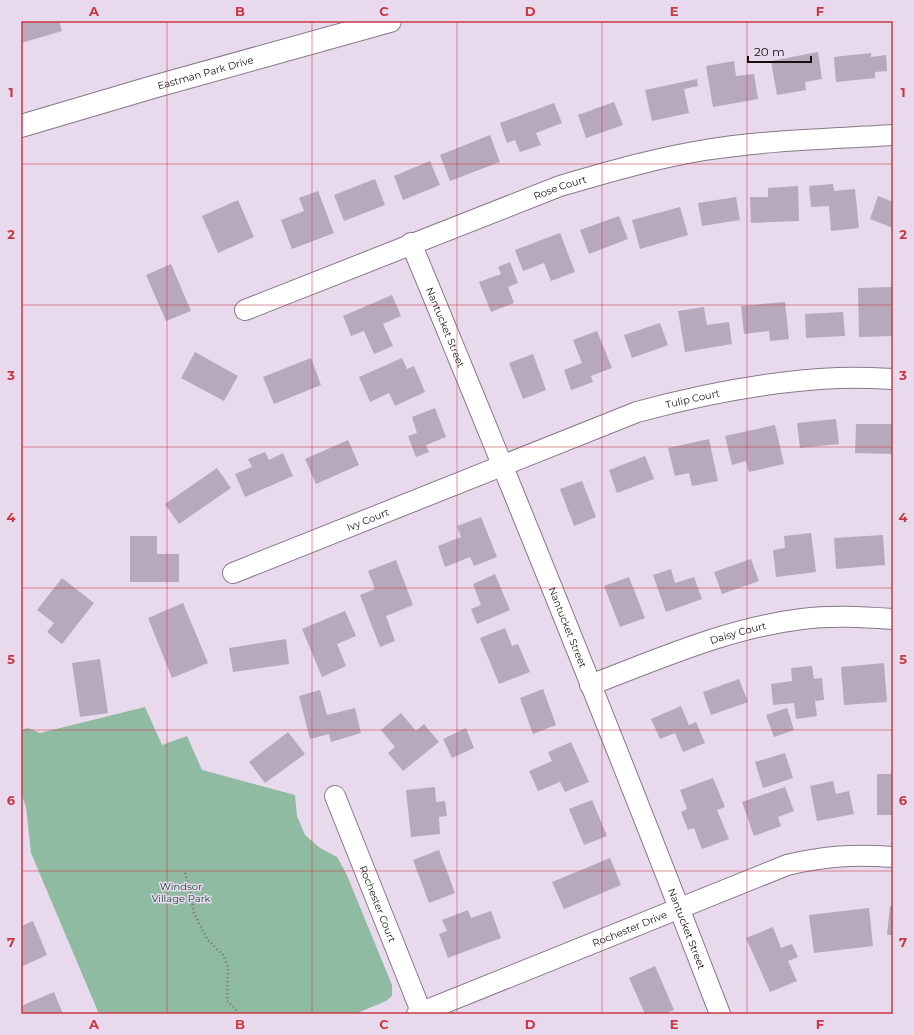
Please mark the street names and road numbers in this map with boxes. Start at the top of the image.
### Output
street label: Eastman Park Drive [156,53,255,92]
street label: Rose Court [531,172,588,202]
street label: Nantucket Street [423,285,468,369]
street label: Tulip Court [664,386,721,411]
street label: Ivy Court [345,505,391,534]
street label: Nantucket Street [546,585,590,670]
street label: Daisy Court [708,619,767,647]
street label: Rochester Court [357,863,399,944]
street label: Nantucket Street [665,886,709,971]
street label: Rochester Drive [590,908,669,949]

